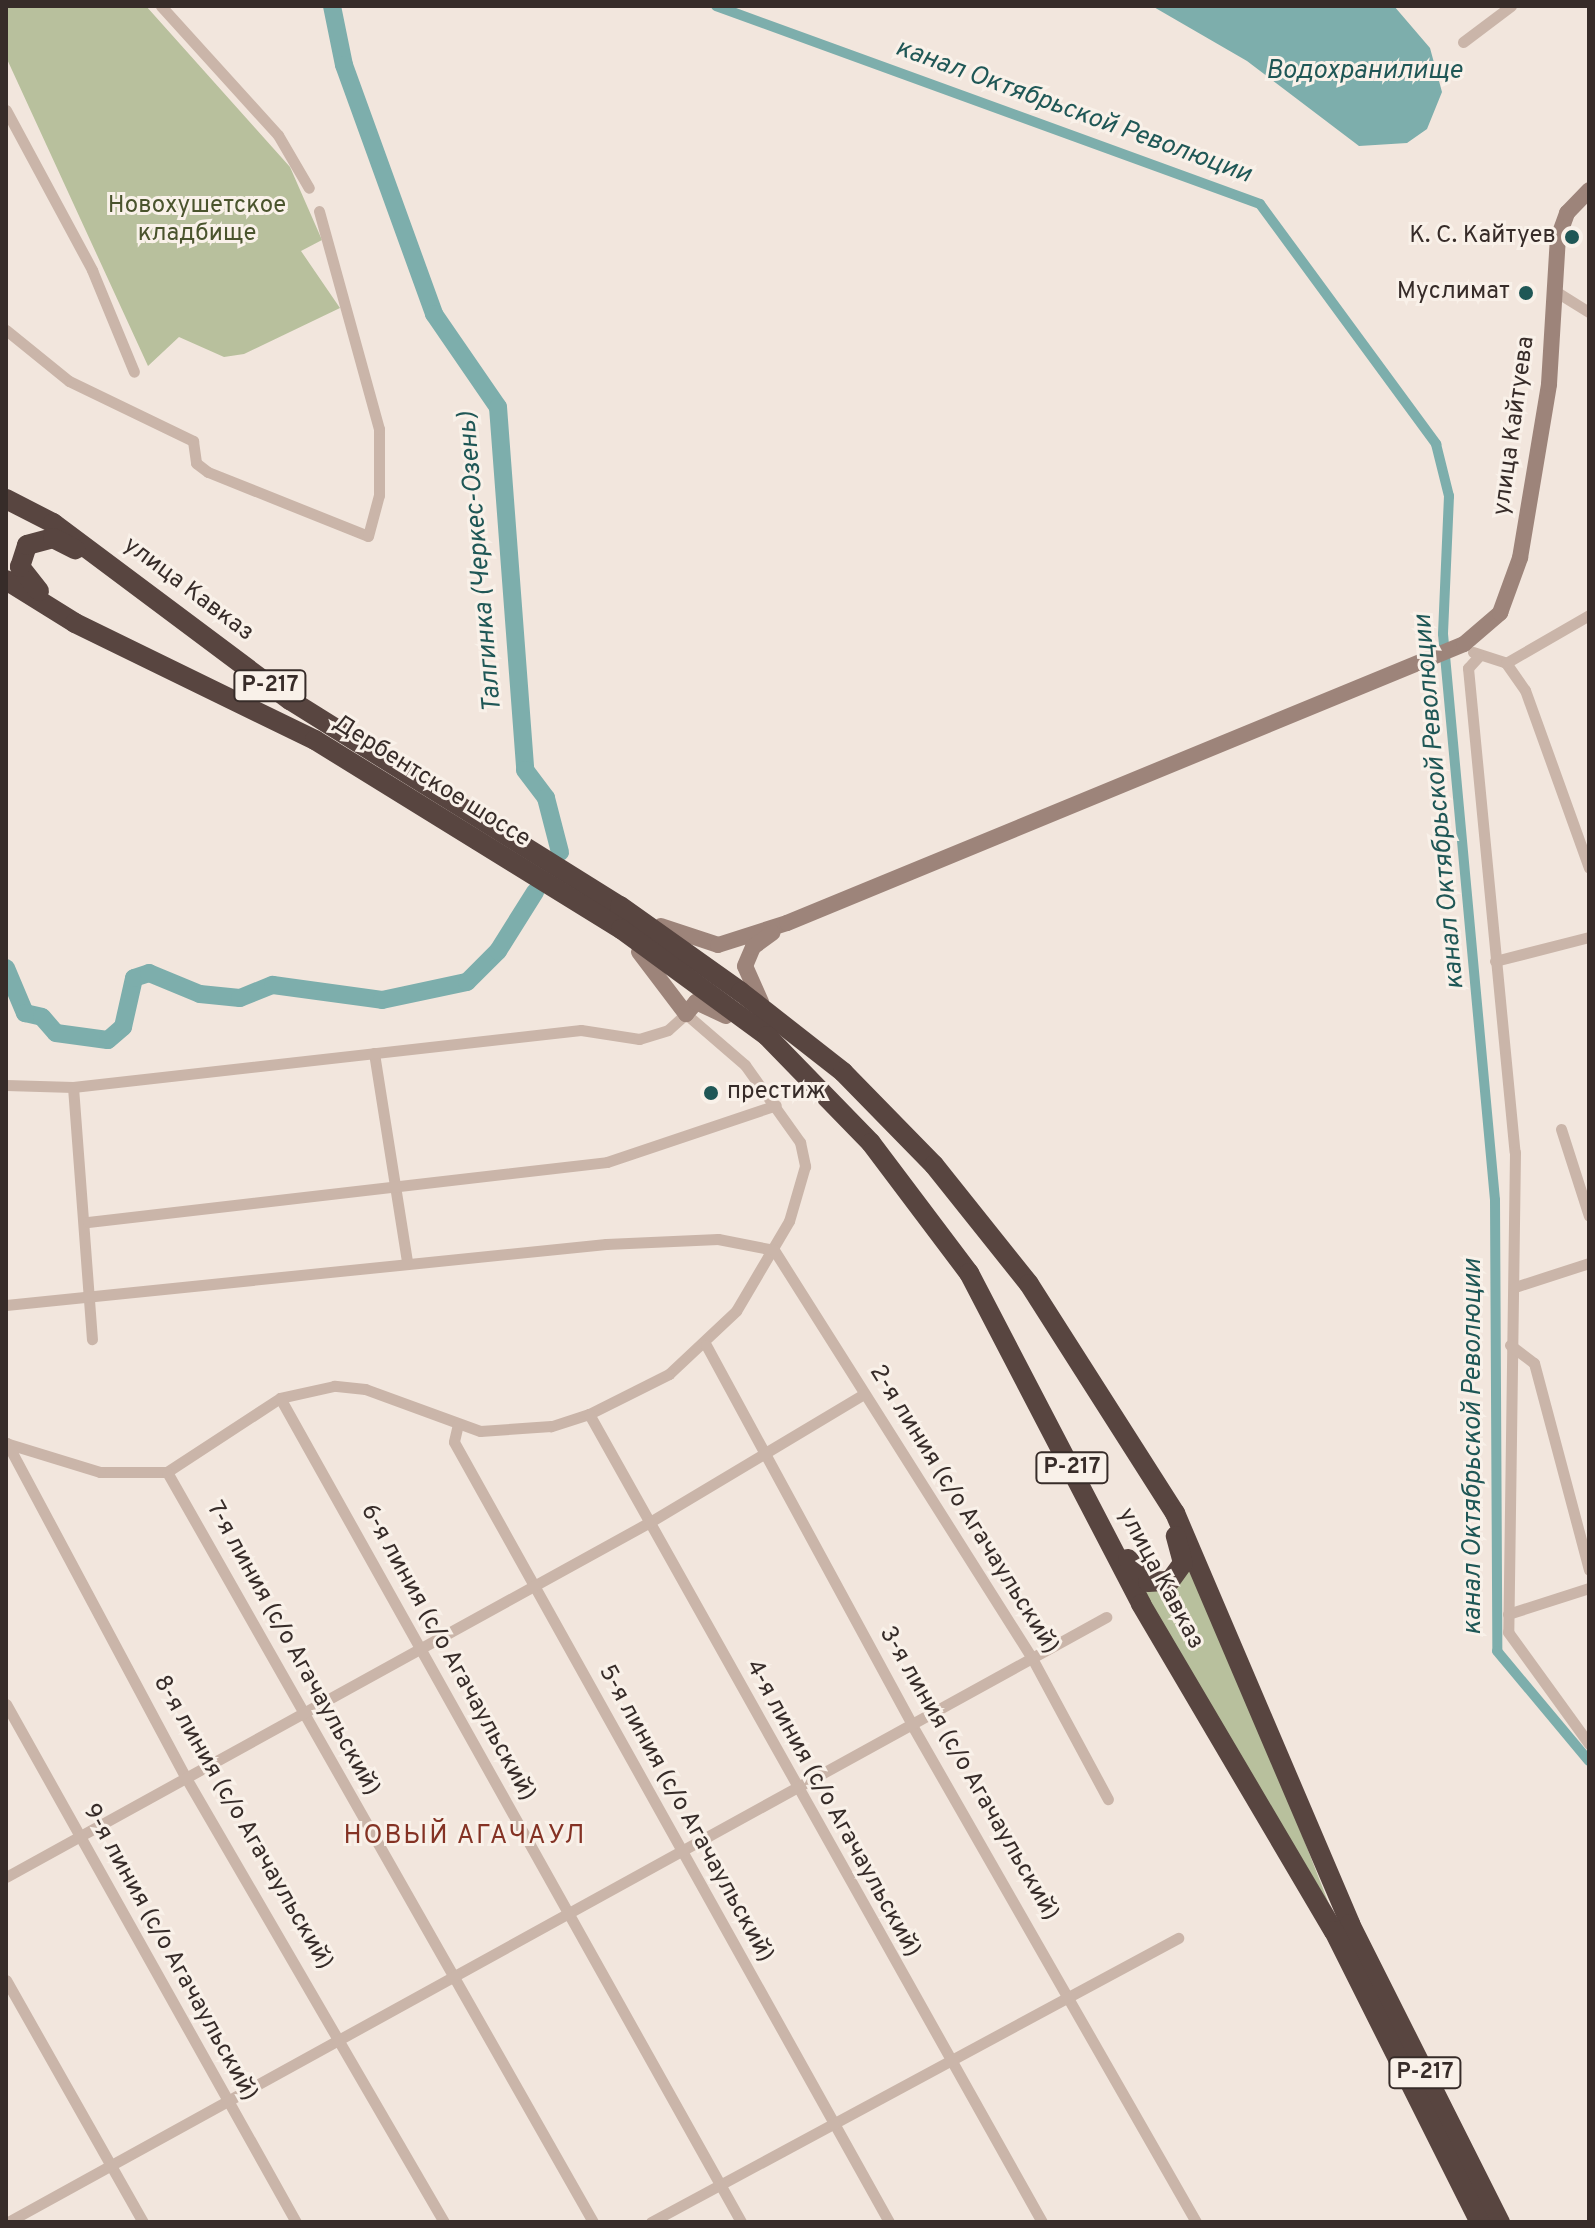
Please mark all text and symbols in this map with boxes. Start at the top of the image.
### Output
water label: канал Октябрьской Революции [891,33,1255,191]
water label: Водохранилище [1266,56,1462,88]
park label: Новохушетское кладбище [108,193,286,249]
place label: К. С. Кайтуев [1409,223,1556,251]
marker: К. С. Кайтуев [1563,228,1581,246]
place label: Муслимат [1397,279,1510,307]
marker: Муслимат [1517,284,1535,302]
street label: улица Кайтуева [1488,335,1542,517]
water label: Талгинка (Черкес-Озень) [452,410,510,714]
street label: улица Кавказ [117,532,259,648]
water label: канал Октябрьской Революции [1408,613,1472,991]
road number: Р-217 [232,668,308,704]
street label: Дербентское шоссе [327,710,535,854]
place label: престиж [727,1079,826,1107]
marker: престиж [702,1084,720,1102]
water label: канал Октябрьской Революции [1458,1259,1490,1635]
street label: 2-я линия (с/о Агачаульский) [862,1360,1064,1660]
road number: Р-217 [1034,1450,1110,1486]
street label: 7-я линия (с/о Агачаульский) [199,1496,385,1802]
street label: 6-я линия (с/о Агачаульский) [353,1499,541,1807]
street label: улица Кавказ [1111,1503,1209,1655]
street label: 3-я линия (с/о Агачаульский) [872,1621,1064,1927]
street label: 4-я линия (с/о Агачаульский) [738,1655,926,1963]
street label: 5-я линия (с/о Агачаульский) [591,1660,779,1968]
street label: 8-я линия (с/о Агачаульский) [146,1670,338,1976]
street label: 9-я линия (с/о Агачаульский) [75,1799,263,2107]
district label: НОВЫЙ АГАЧАУЛ [343,1821,587,1853]
road number: Р-217 [1387,2055,1463,2091]

